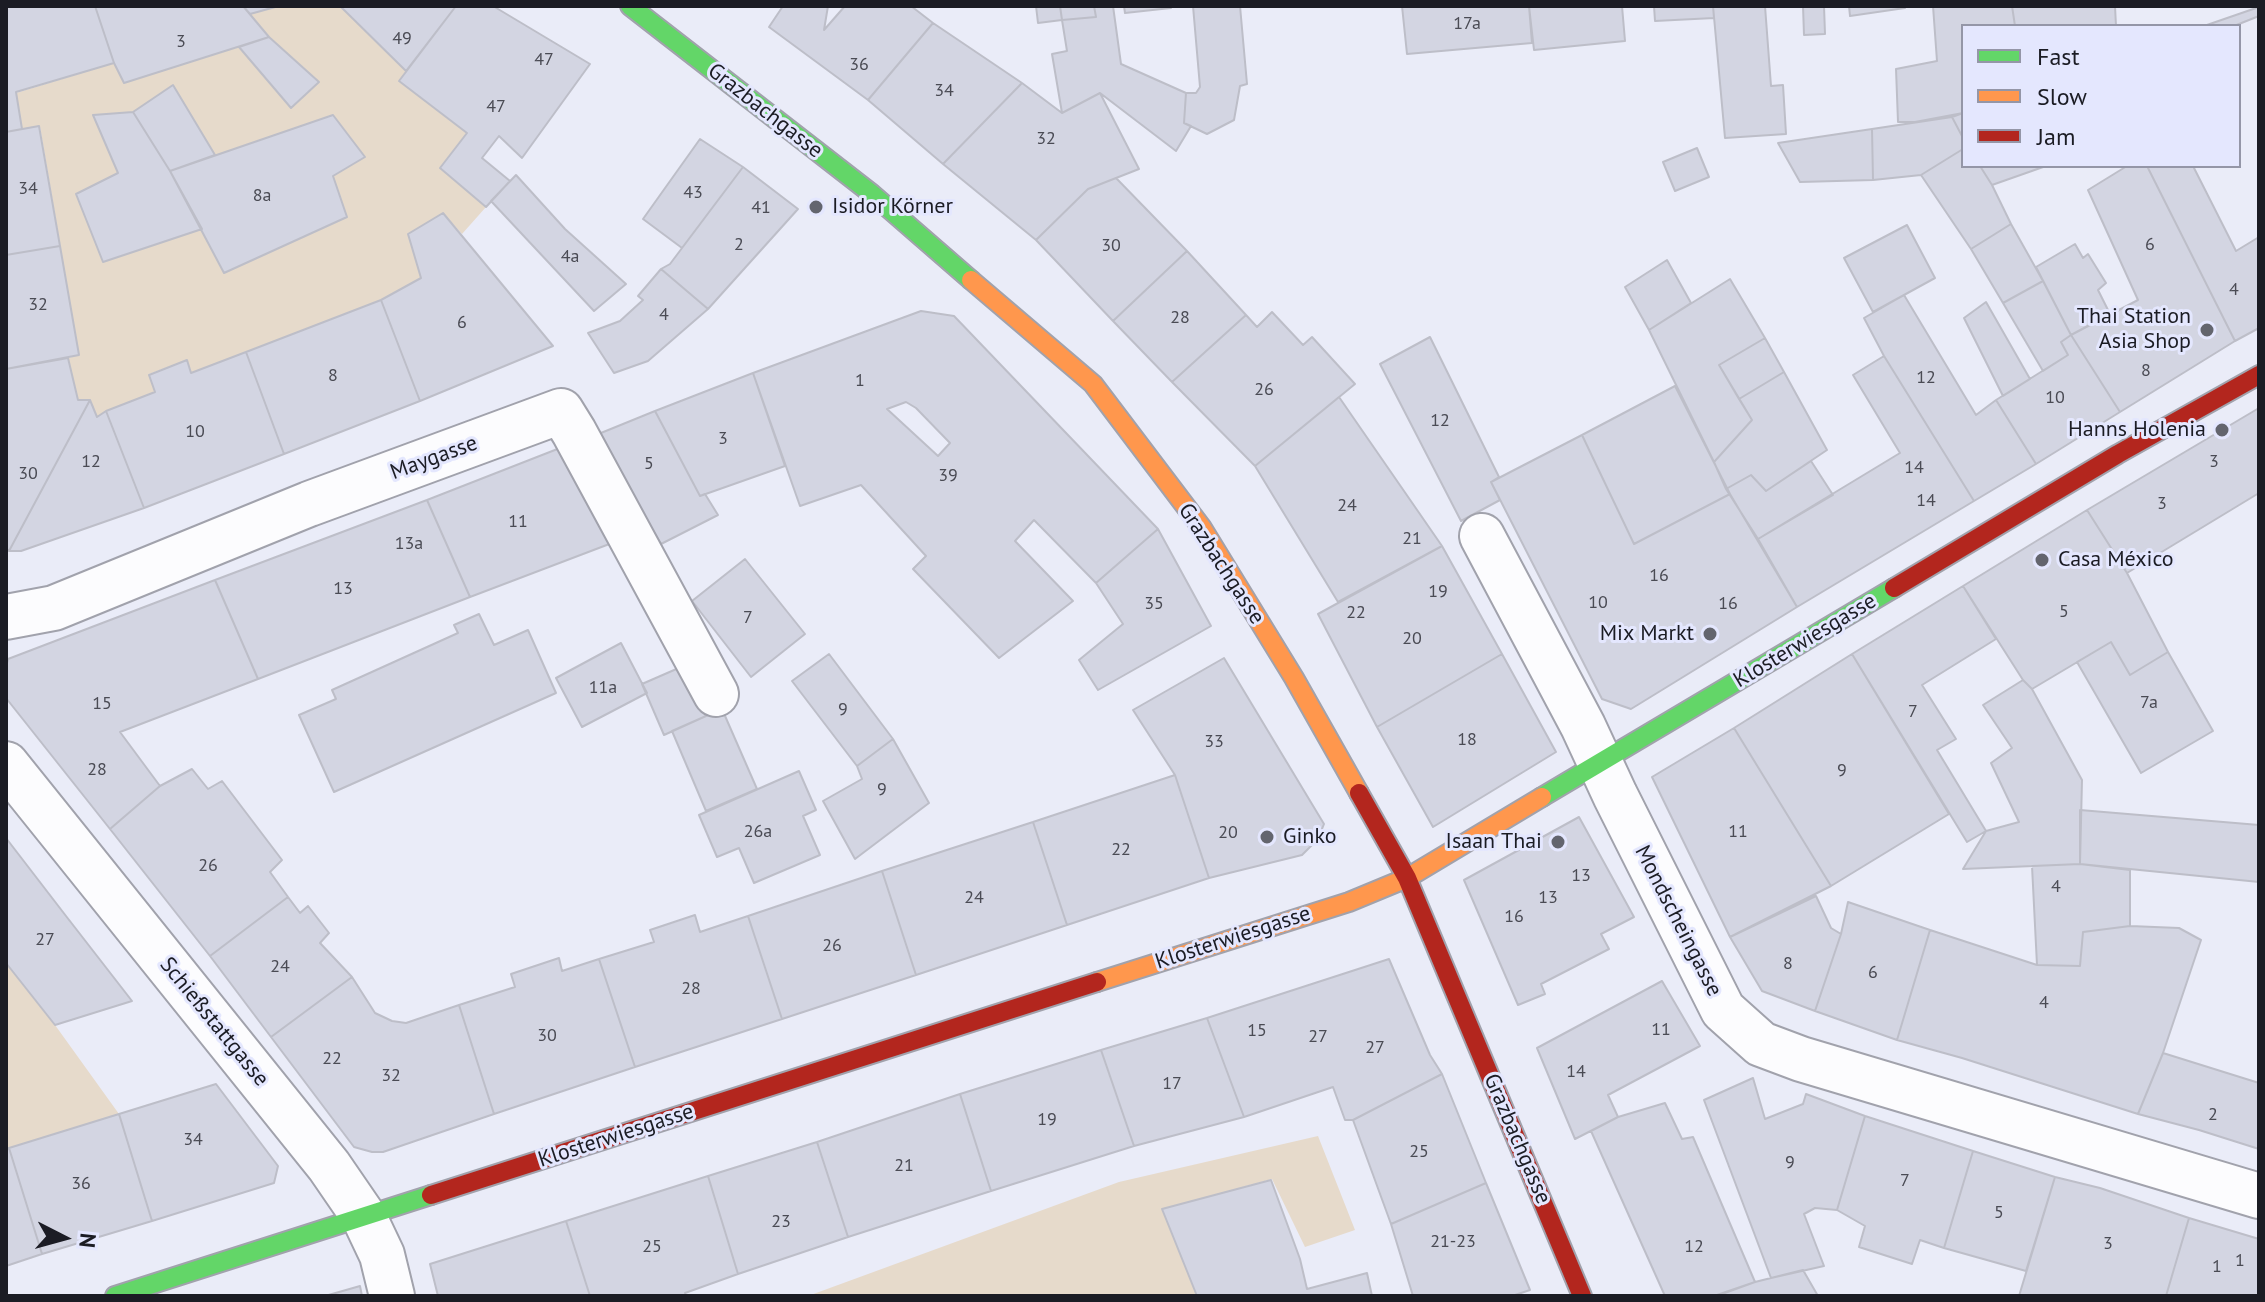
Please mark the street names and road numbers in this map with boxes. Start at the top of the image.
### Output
street label: Grazbachgasse [702,58,828,164]
street label: Maygasse [387,430,481,486]
street label: Grazbachgasse [1172,499,1270,629]
street label: Klosterwiesgasse [1729,588,1881,694]
street label: Mondscheingasse [1629,841,1727,1001]
street label: Klosterwiesgasse [1152,900,1314,976]
street label: Schießstattgasse [154,952,274,1092]
street label: Grazbachgasse [1478,1070,1556,1208]
street label: Klosterwiesgasse [535,1098,697,1174]

